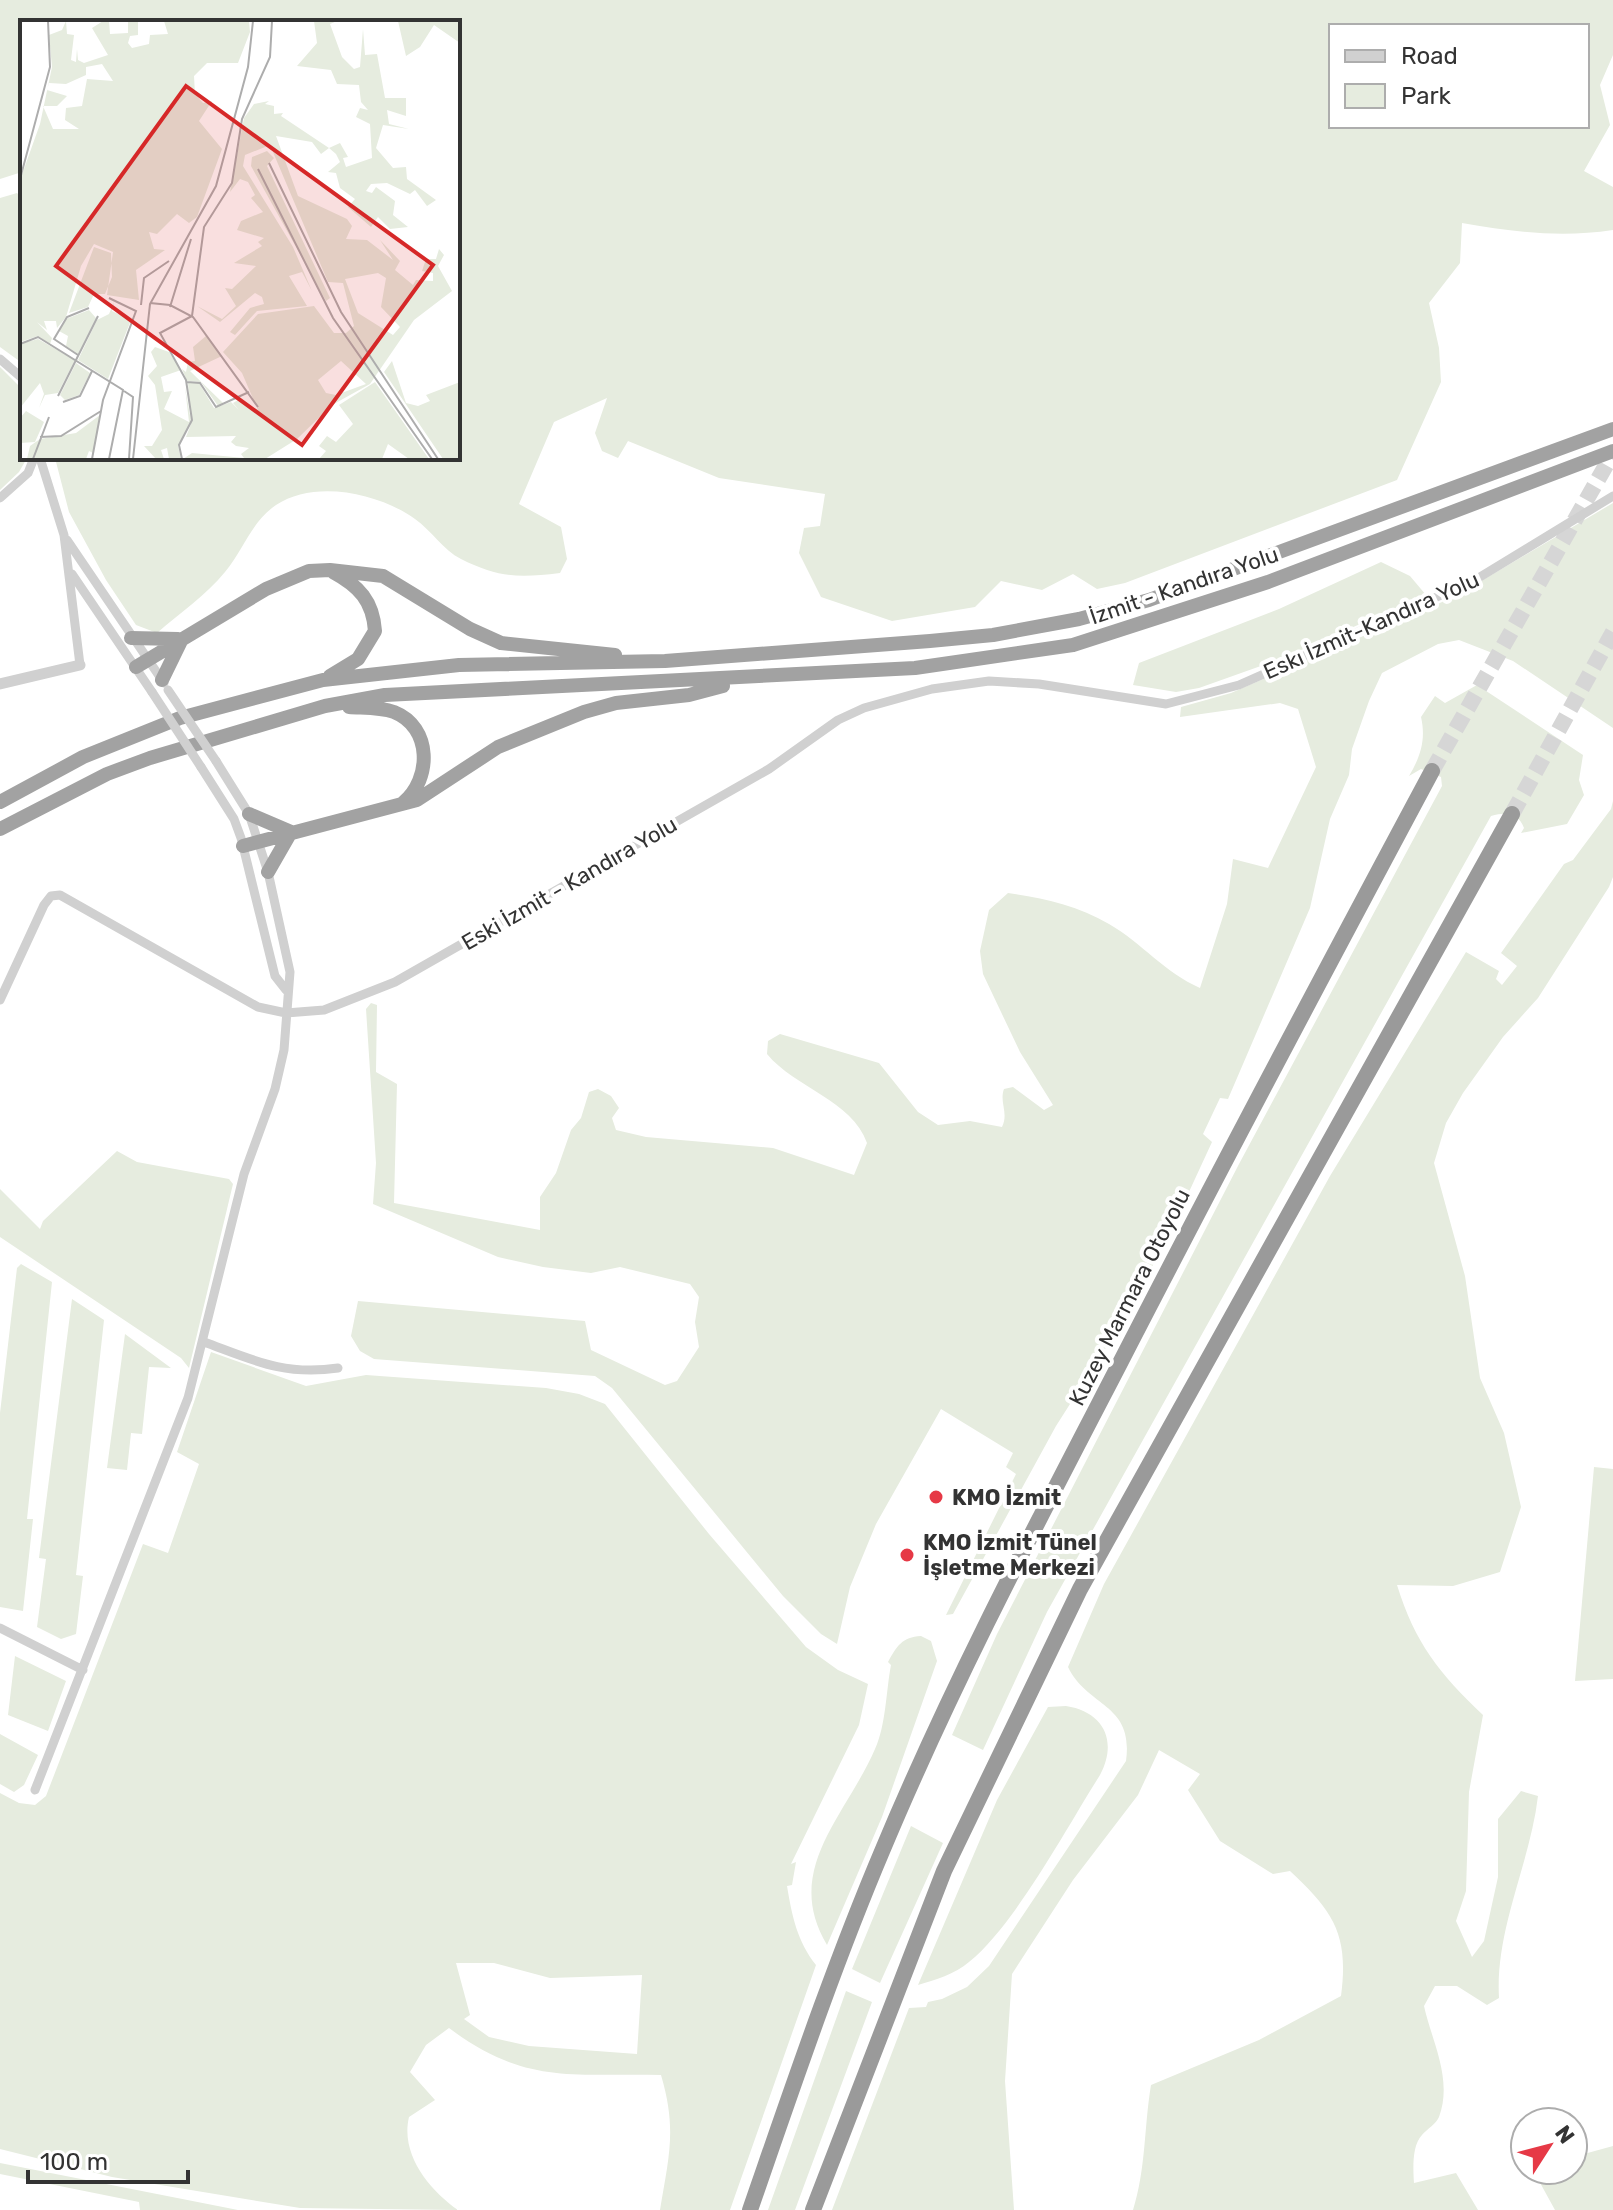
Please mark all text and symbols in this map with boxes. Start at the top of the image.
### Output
inset map [20,20,460,460]
legend [1329,24,1589,128]
text: Road [1401,42,1458,70]
text: Park [1401,82,1452,110]
street label: İzmit - Kandıra Yolu [1086,541,1282,630]
street label: Eskı İzmit-Kandıra Yolu [1259,566,1483,685]
street label: Eski İzmit - Kandıra Yolu [457,811,682,956]
street label: Kuzey Marmara Otoyolu [1063,1184,1196,1410]
place label: KMO İzmit [952,1484,1061,1511]
marker: KMO İzmit [927,1488,945,1506]
place label: KMO İzmit Tünel İşletme Merkezi [923,1529,1097,1581]
marker: KMO İzmit Tünel İşletme Merkezi [898,1546,916,1564]
north arrow [1509,2106,1589,2186]
text: N [1549,2120,1580,2149]
scale bar [28,2134,188,2184]
text: 100 m [40,2148,108,2176]

